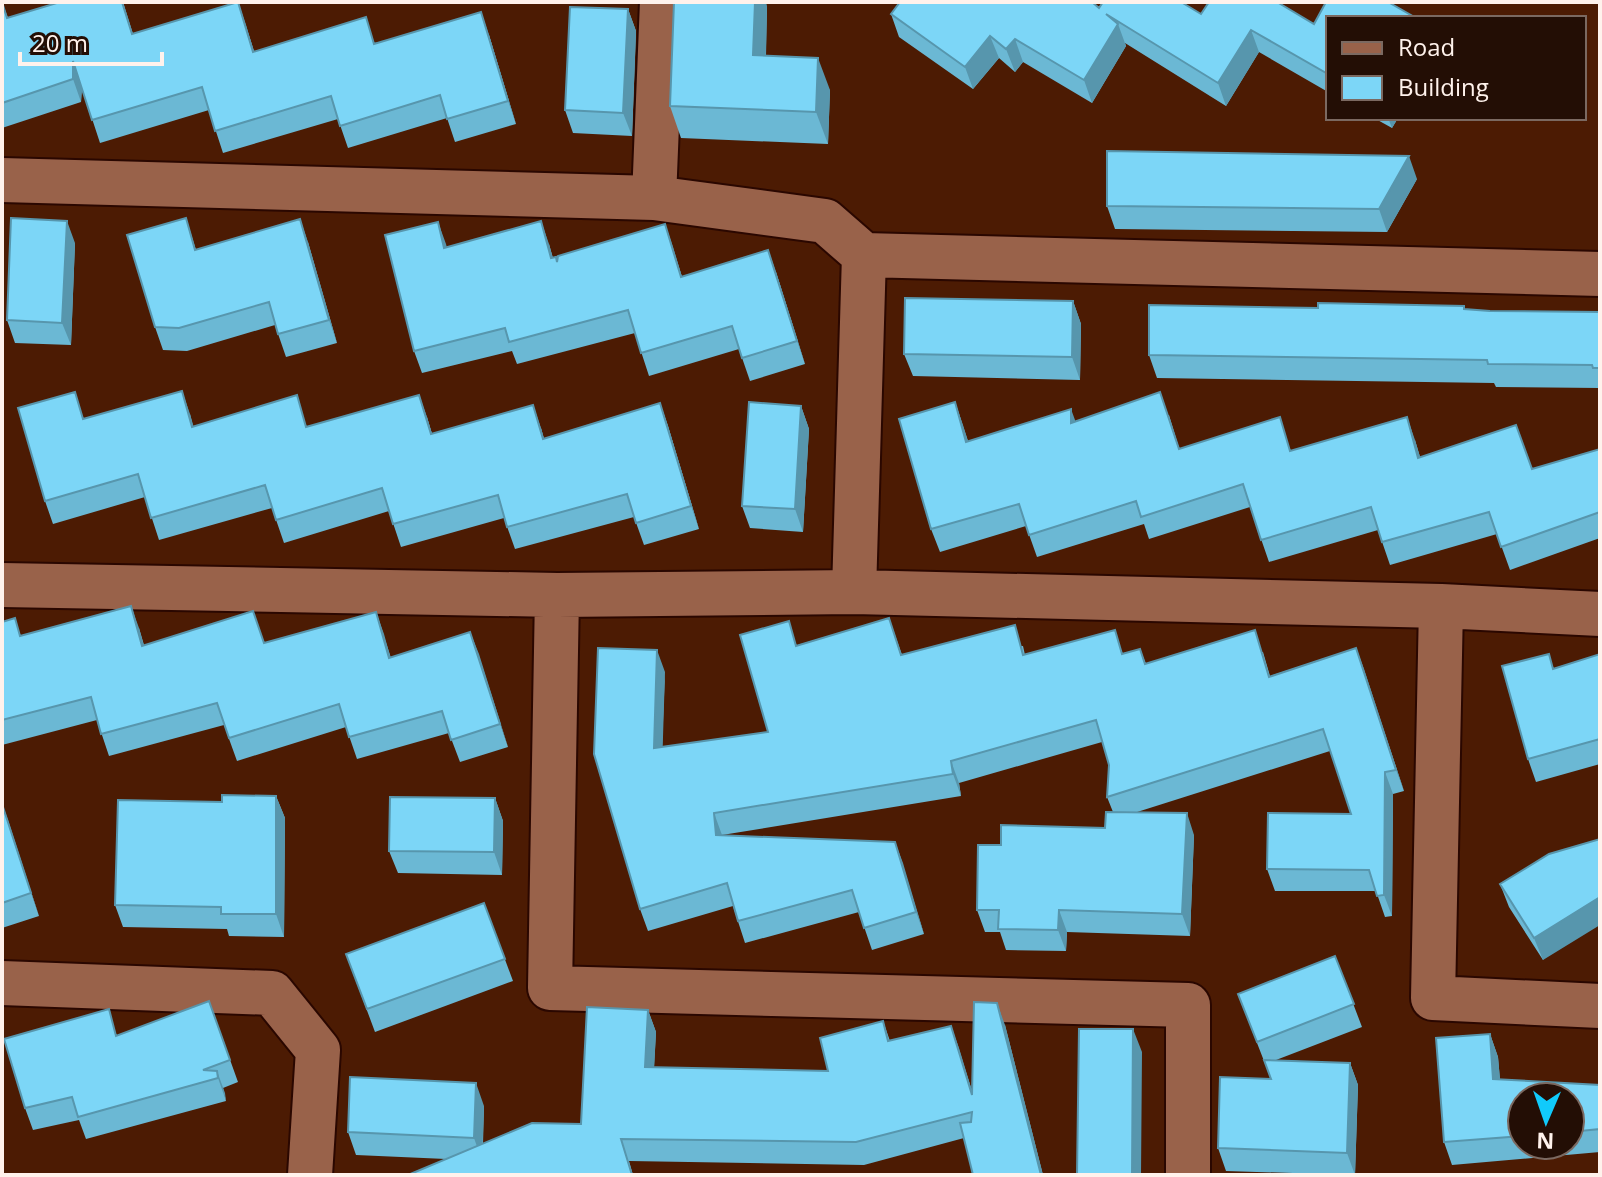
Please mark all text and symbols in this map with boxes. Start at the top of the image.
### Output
scale bar [20,16,162,66]
legend [1326,16,1586,120]
text: 20 m [32,26,88,59]
text: Road [1398,30,1455,63]
text: Building [1398,70,1489,103]
north arrow [1506,1081,1586,1161]
text: N [1536,1127,1555,1157]

